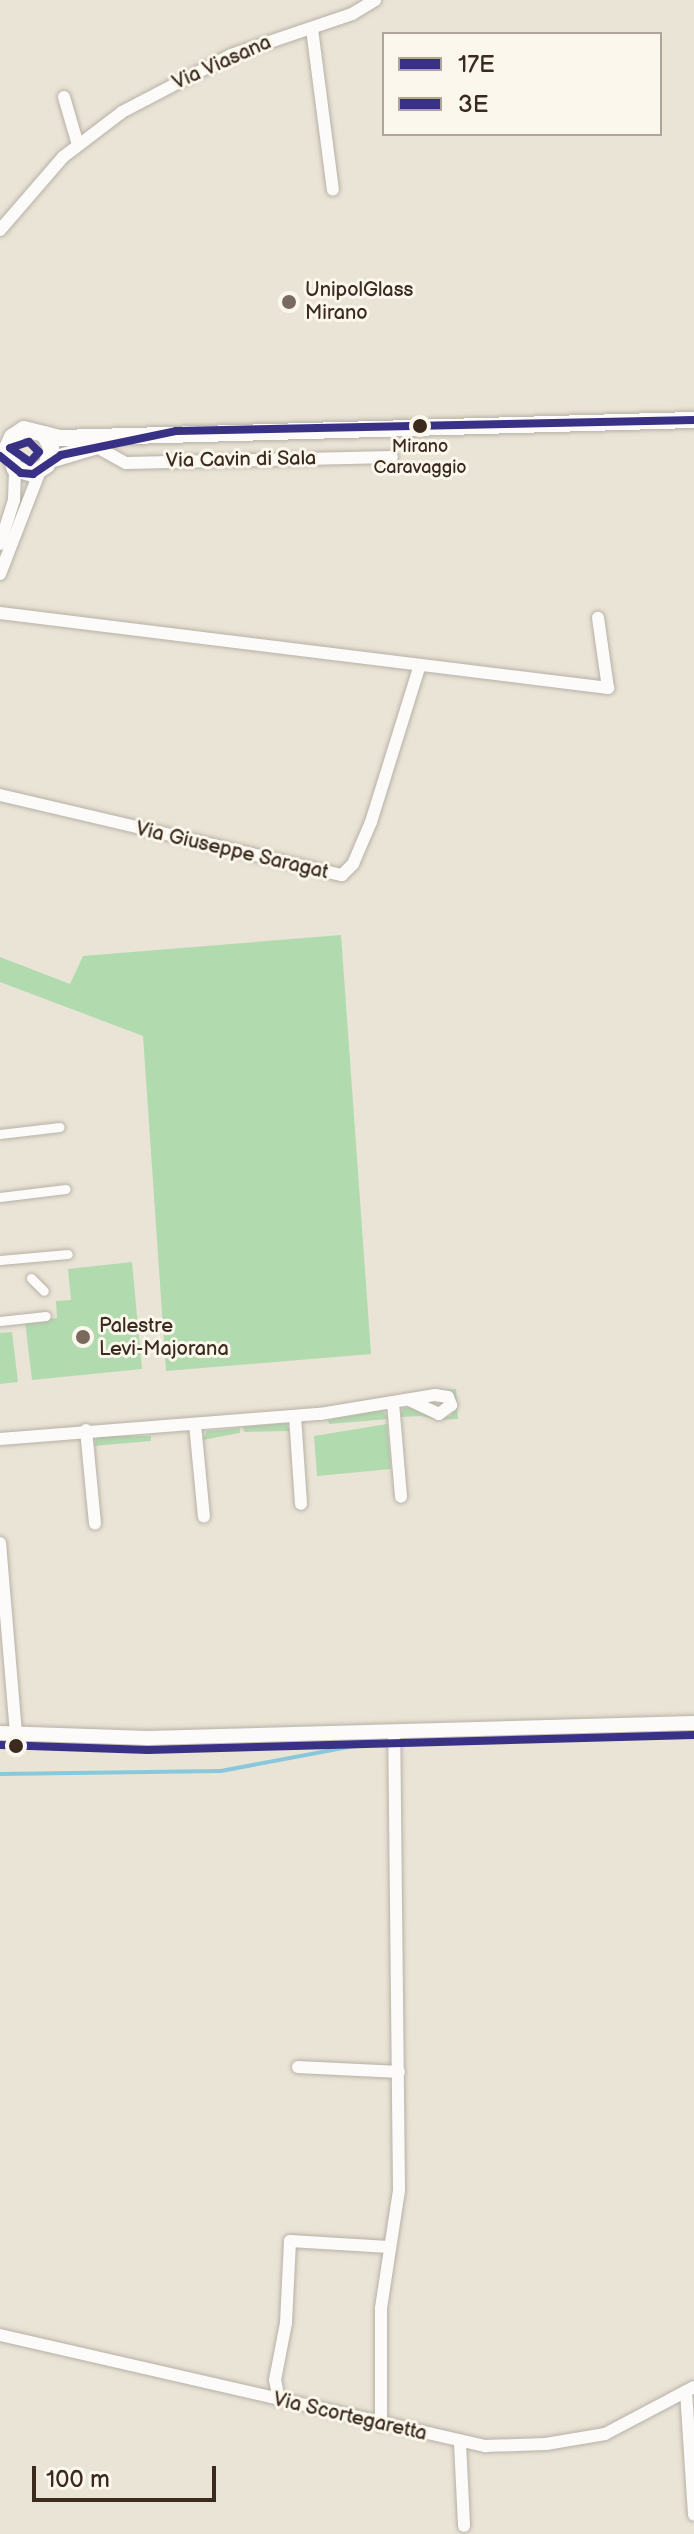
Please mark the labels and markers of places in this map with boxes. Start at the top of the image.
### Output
place label: UnipolGlass Mirano [305,278,413,325]
marker: UnipolGlass Mirano [280,293,298,311]
marker: Mirano Caravaggio [412,418,428,434]
place label: Mirano Caravaggio [373,437,467,480]
place label: Palestre Levi-Majorana [99,1314,229,1361]
marker: Palestre Levi-Majorana [74,1328,92,1346]
unlabelled marker [8,1738,24,1754]

